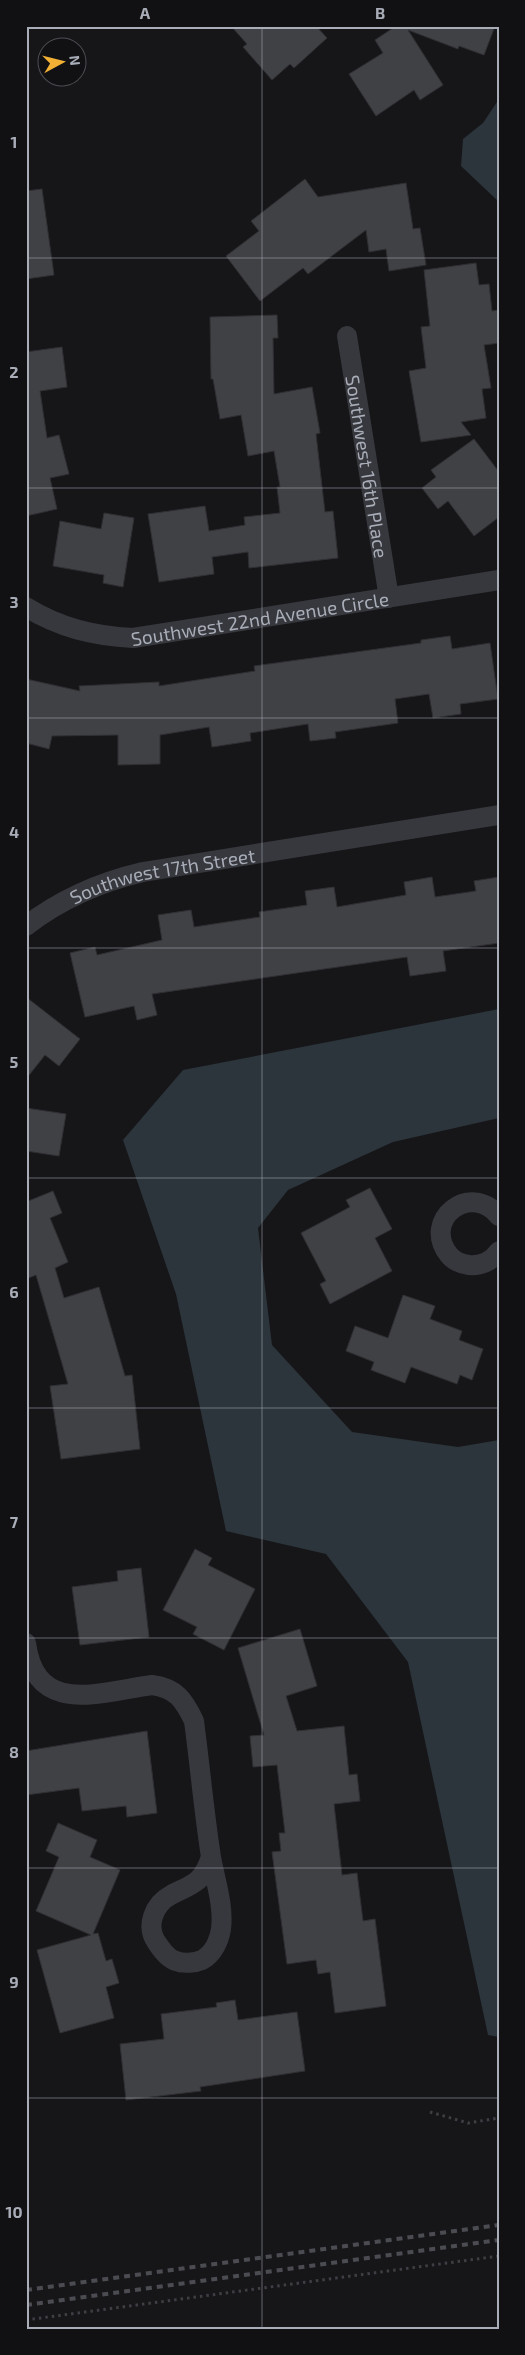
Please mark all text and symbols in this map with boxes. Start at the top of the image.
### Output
text: A [140,3,151,22]
text: B [375,3,385,22]
north arrow [38,38,88,88]
text: N [66,54,84,66]
text: 1 [11,132,17,151]
text: 2 [9,362,19,381]
street label: Southwest 16th Place [342,373,394,560]
street label: Southwest 22nd Avenue Circle [129,586,390,650]
text: 3 [9,592,19,611]
text: 4 [9,822,19,841]
street label: Southwest 17th Street [66,843,257,908]
text: 5 [10,1052,19,1071]
text: 6 [9,1282,19,1301]
text: 7 [10,1512,19,1531]
text: 8 [9,1742,19,1761]
text: 9 [9,1972,19,1991]
text: 10 [5,2202,23,2221]

